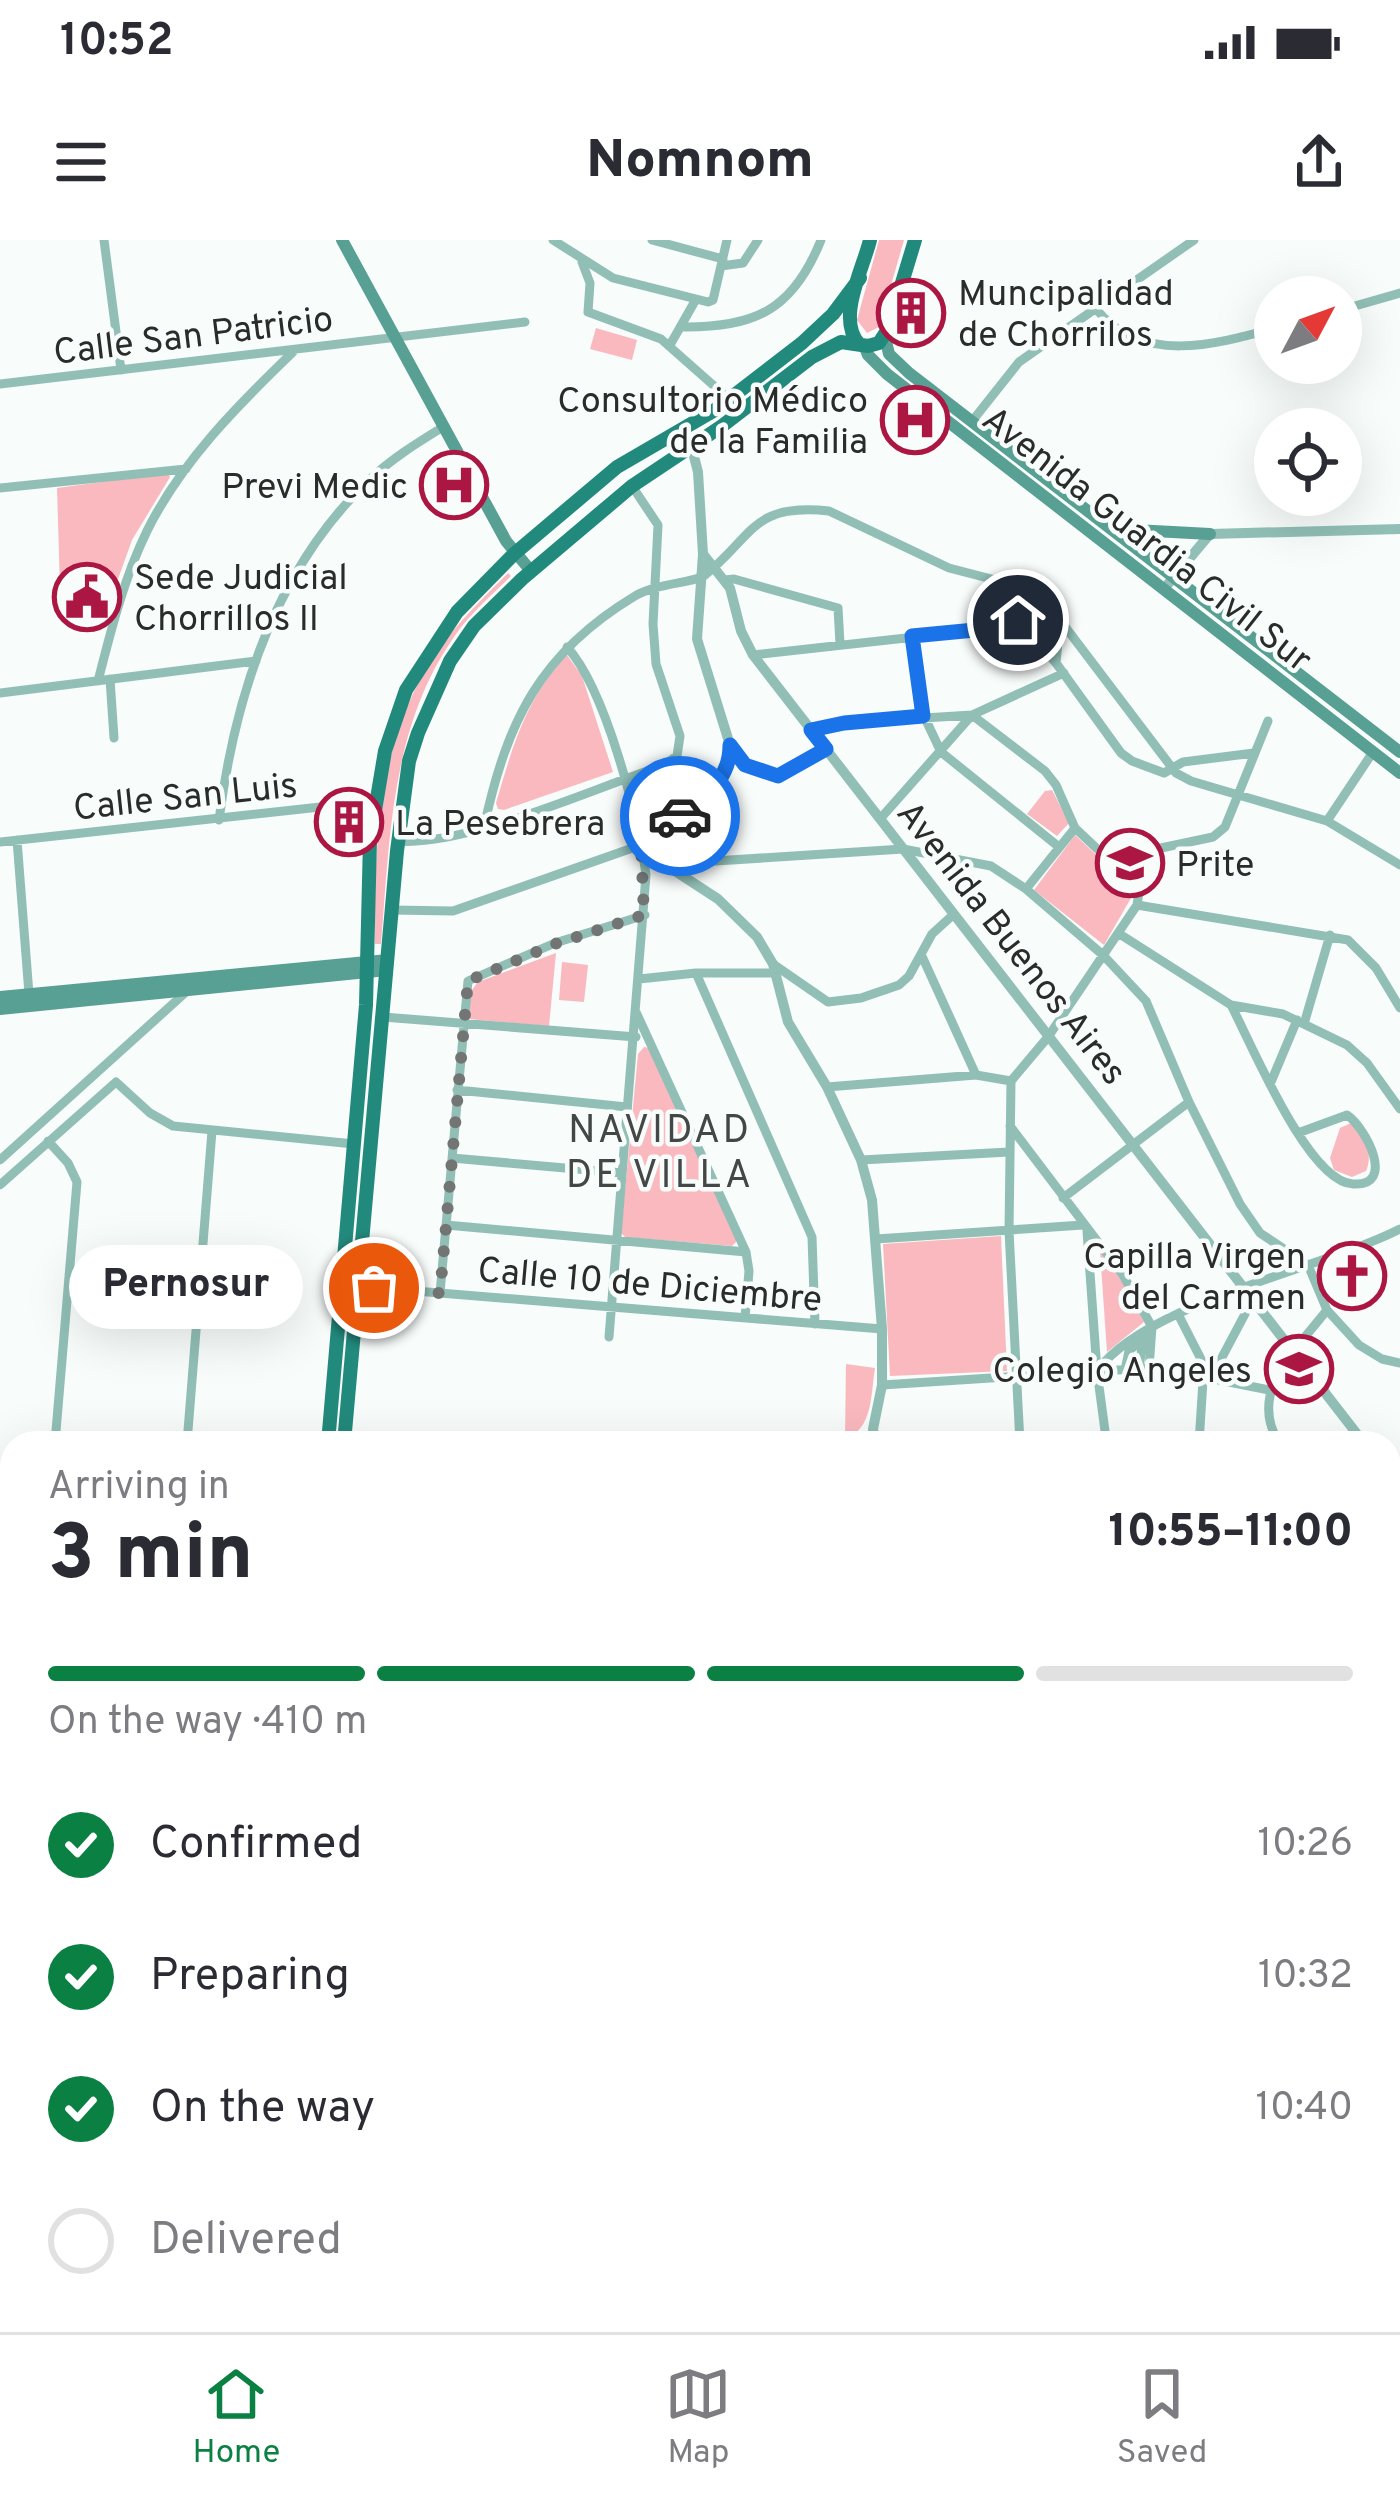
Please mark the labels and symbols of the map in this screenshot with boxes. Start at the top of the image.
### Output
place label: Muncipalidad de Chorrilos [958,273,1174,360]
north arrow [1254,276,1362,384]
building icon: Muncipalidad de Chorrilos [876,278,946,348]
street label: Calle San Patricio [51,298,336,378]
place label: Consultorio Médico de la Familia [557,380,868,467]
hospital icon: Consultorio Médico de la Familia [880,385,950,455]
street label: Avenida Guardia Civil Sur [971,398,1320,684]
hospital icon: Previ Medic [419,450,489,520]
place label: Previ Medic [221,466,408,512]
place label: Sede Judicial Chorrillos II [134,557,348,644]
public building icon: Sede Judicial Chorrillos II [52,562,122,632]
pin [967,569,1069,671]
courier [620,756,740,876]
street label: Calle San Luis [71,764,300,834]
building icon: La Pesebrera [314,787,384,857]
street label: Avenida Buenos Aires [885,793,1135,1096]
place label: La Pesebrera [395,803,605,849]
school or university icon: Prite [1095,828,1165,898]
place label: Prite [1176,844,1254,890]
district label: NAVIDAD DE VILLA [566,1108,754,1202]
place label: Capilla Virgen del Carmen [1083,1236,1306,1323]
pin [323,1237,425,1339]
church icon: Capilla Virgen del Carmen [1317,1241,1387,1311]
callout: Pernosur [68,1246,302,1330]
street label: Calle 10 de Diciembre [476,1249,824,1325]
school or university icon: Colegio Angeles [1264,1334,1334,1404]
place label: Colegio Angeles [992,1350,1252,1396]

